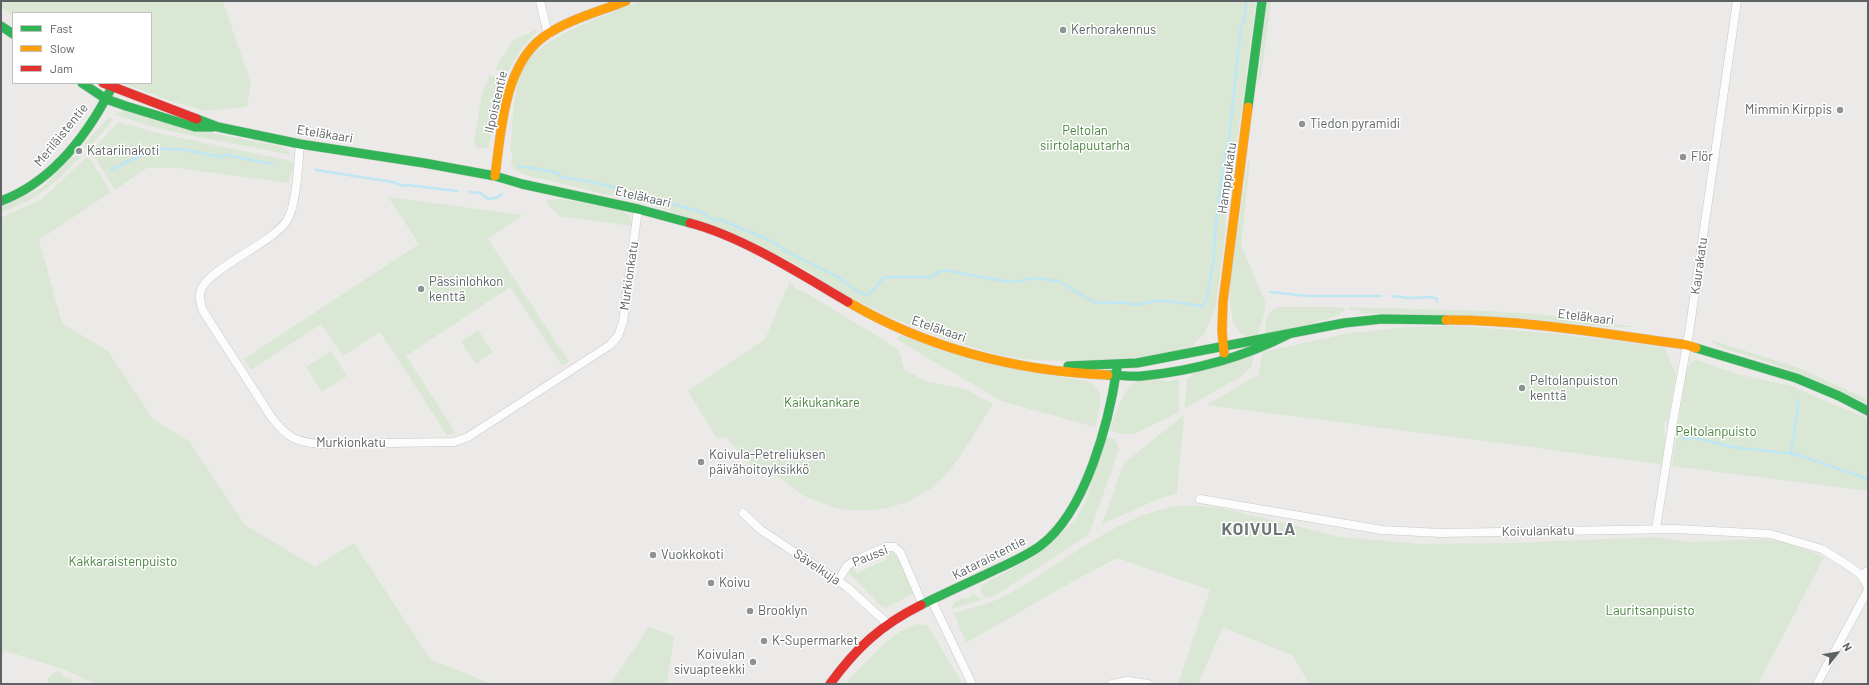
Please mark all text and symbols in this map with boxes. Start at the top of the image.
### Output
legend [12,12,152,84]
text: Fast [50,21,73,35]
place label: Kerhorakennus [1071,22,1156,38]
marker: Kerhorakennus [1058,25,1068,35]
text: Slow [50,41,75,55]
text: Jam [50,61,73,75]
street label: Ilpoistentie [481,69,511,135]
street label: Meriläistentie [31,100,91,170]
place label: Mimmin Kirppis [1745,102,1832,118]
marker: Mimmin Kirppis [1835,105,1845,115]
place label: Tiedon pyramidi [1310,116,1400,132]
marker: Tiedon pyramidi [1297,119,1307,129]
street label: Eteläkaari [296,122,354,146]
park label: Peltolan siirtolapuutarha [1040,123,1130,154]
street label: Hamppukatu [1214,141,1240,215]
place label: Katariinakoti [87,143,159,159]
marker: Katariinakoti [74,146,84,156]
place label: Flör [1691,149,1713,165]
marker: Flör [1678,152,1688,162]
street label: Eteläkaari [614,183,672,211]
street label: Kaurakatu [1687,236,1711,296]
street label: Murkionkatu [616,240,642,312]
place label: Pässinlohkon kenttä [429,274,503,305]
marker: Pässinlohkon kenttä [416,284,426,294]
street label: Eteläkaari [1557,306,1615,328]
street label: Eteläkaari [910,312,968,346]
place label: Peltolanpuiston kenttä [1530,373,1618,404]
marker: Peltolanpuiston kenttä [1517,383,1527,393]
park label: Kaikukankare [784,395,860,411]
park label: Peltolanpuisto [1676,424,1756,440]
street label: Murkionkatu [316,435,386,451]
place label: Koivula-Petreliuksen päivähoitoyksikkö [709,447,826,478]
marker: Koivula-Petreliuksen päivähoitoyksikkö [696,457,706,467]
district label: KOIVULA [1222,519,1296,539]
street label: Koivulankatu [1502,523,1574,539]
street label: Kataraistentie [950,533,1028,583]
street label: Paussi [850,542,890,570]
street label: Sävelkuja [791,546,843,588]
place label: Vuokkokoti [661,547,724,563]
marker: Vuokkokoti [648,550,658,560]
park label: Kakkaraistenpuisto [69,554,177,570]
place label: Koivu [719,575,750,591]
marker: Koivu [706,578,716,588]
place label: Brooklyn [758,603,807,619]
park label: Lauritsanpuisto [1606,603,1694,619]
marker: Brooklyn [745,606,755,616]
place label: K-Supermarket [772,633,858,649]
north arrow [1817,633,1857,673]
marker: K-Supermarket [759,636,769,646]
text: N [1840,640,1855,653]
place label: Koivulan sivuapteekki [674,647,745,678]
marker: Koivulan sivuapteekki [748,657,758,667]

